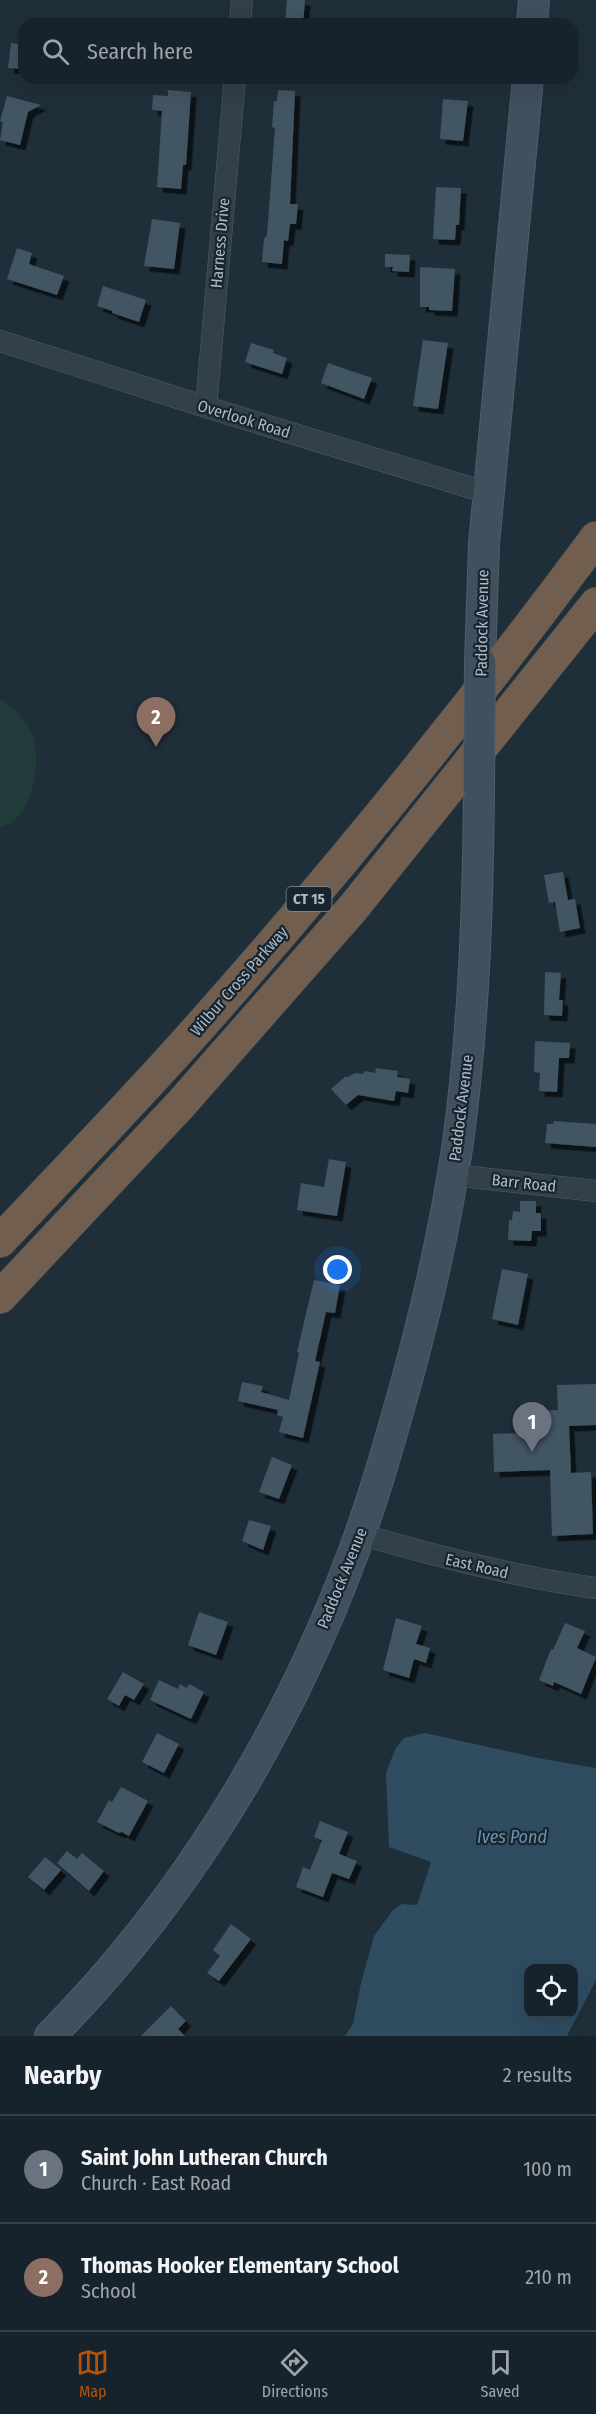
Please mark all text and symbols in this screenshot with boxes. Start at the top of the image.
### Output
search box [18,18,578,84]
icon: search [39,35,72,68]
text: Search here [87,38,193,65]
street label: Harness Drive [207,197,233,289]
street label: Overlook Road [195,396,293,442]
street label: Paddock Avenue [472,569,492,677]
pin: 2 [136,698,176,747]
road number: CT 15 [286,887,332,911]
street label: Wilbur Cross Parkway [186,922,292,1040]
street label: Paddock Avenue [445,1054,477,1162]
street label: Barr Road [491,1170,557,1196]
your location [323,1255,352,1284]
pin: 1 [512,1402,552,1452]
street label: Paddock Avenue [313,1525,371,1631]
street label: East Road [444,1550,510,1582]
water label: Ives Pond [477,1826,547,1848]
map controls [524,1964,578,2018]
button: locate [524,1964,578,2018]
text: Nearby [24,2060,101,2091]
text: 2 results [503,2063,572,2087]
text: Saint John Lutheran Church [81,2144,328,2171]
text: 1 [39,2157,48,2181]
text: 100 m [523,2157,572,2181]
text: Church · East Road [81,2171,231,2195]
text: Thomas Hooker Elementary School [81,2252,399,2279]
text: 2 [39,2265,48,2289]
text: 210 m [525,2265,572,2289]
text: School [81,2279,136,2303]
tab: Map [76,2346,109,2401]
tab: Directions [262,2346,328,2401]
tab: Saved [481,2346,520,2401]

